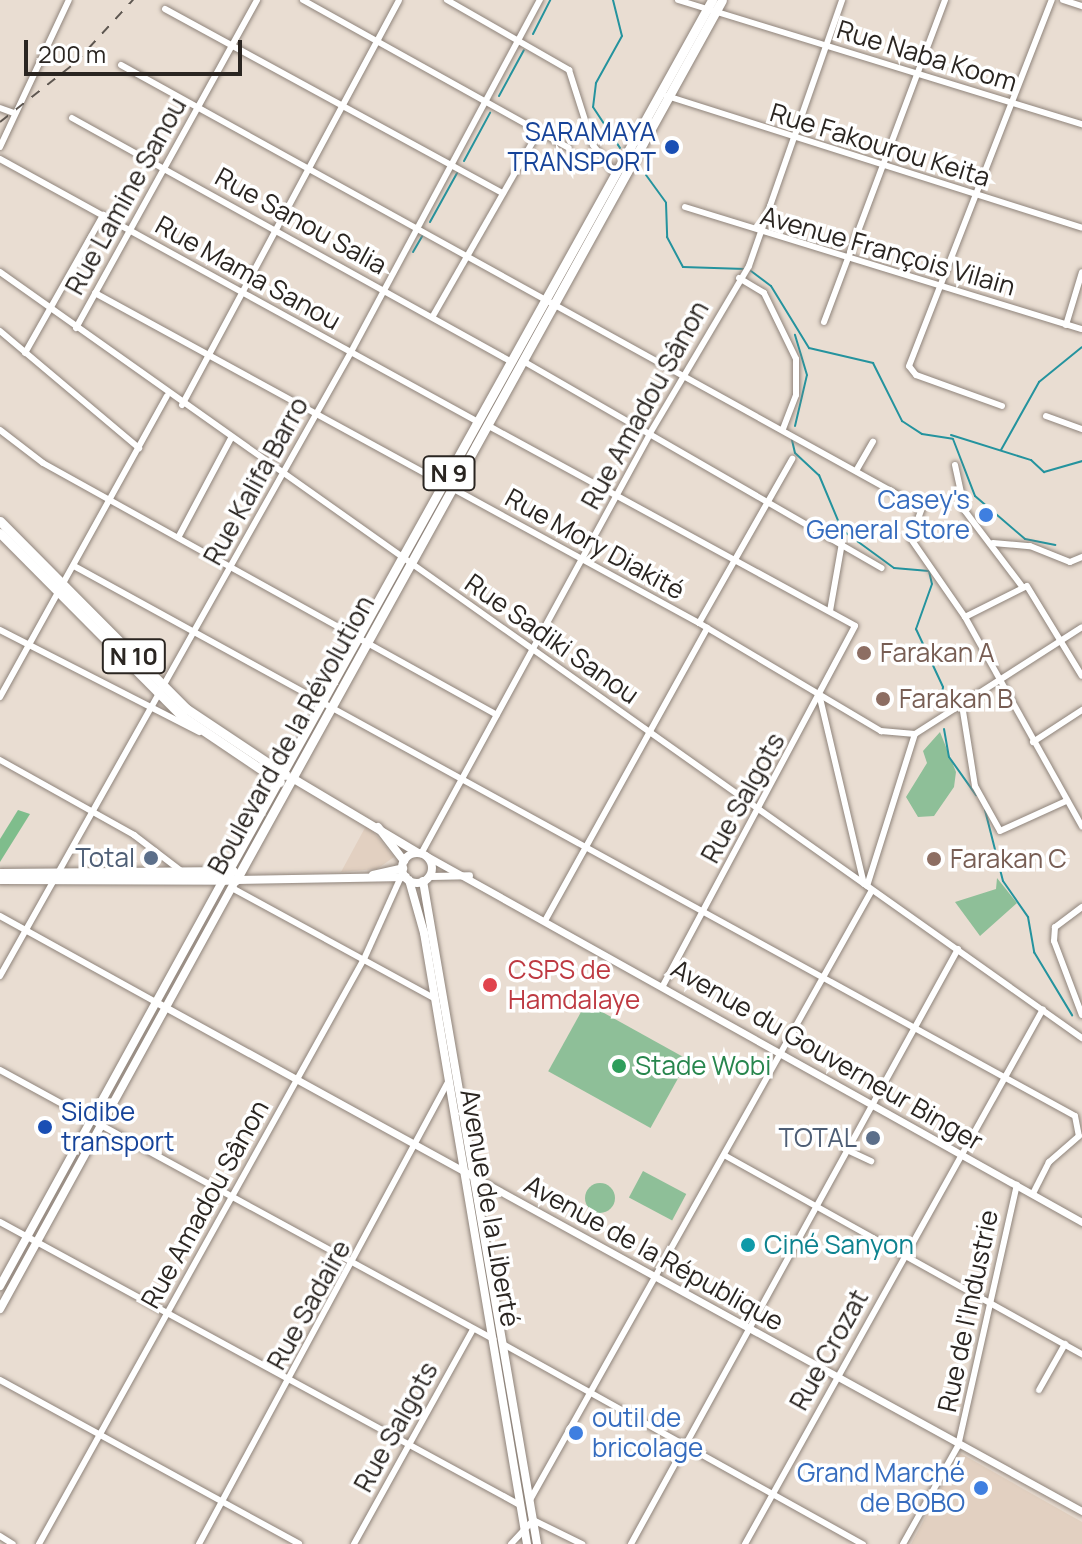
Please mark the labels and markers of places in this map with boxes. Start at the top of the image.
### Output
place label: SARAMAYA TRANSPORT [507,116,656,178]
marker: SARAMAYA TRANSPORT [663,138,681,156]
place label: Casey's General Store [806,484,970,546]
marker: Casey's General Store [977,506,995,524]
place label: Farakan A [880,637,995,669]
marker: Farakan A [855,644,873,662]
place label: Farakan B [899,683,1013,715]
marker: Farakan B [874,690,892,708]
place label: Total [75,842,135,874]
place label: Farakan C [950,843,1067,875]
marker: Total [142,849,160,867]
marker: Farakan C [925,850,943,868]
place label: CSPS de Hamdalaye [508,954,640,1016]
marker: CSPS de Hamdalaye [479,974,501,996]
place label: Stade Wobi [635,1050,771,1082]
marker: Stade Wobi [610,1057,628,1075]
place label: Sidibe transport [61,1096,174,1158]
marker: Sidibe transport [36,1118,54,1136]
place label: TOTAL [778,1122,857,1154]
marker: TOTAL [864,1129,882,1147]
place label: Ciné Sanyon [764,1229,914,1261]
marker: Ciné Sanyon [739,1236,757,1254]
place label: outil de bricolage [592,1402,703,1464]
marker: outil de bricolage [567,1424,585,1442]
place label: Grand Marché de BOBO [797,1457,965,1518]
marker: Grand Marché de BOBO [972,1479,990,1497]

